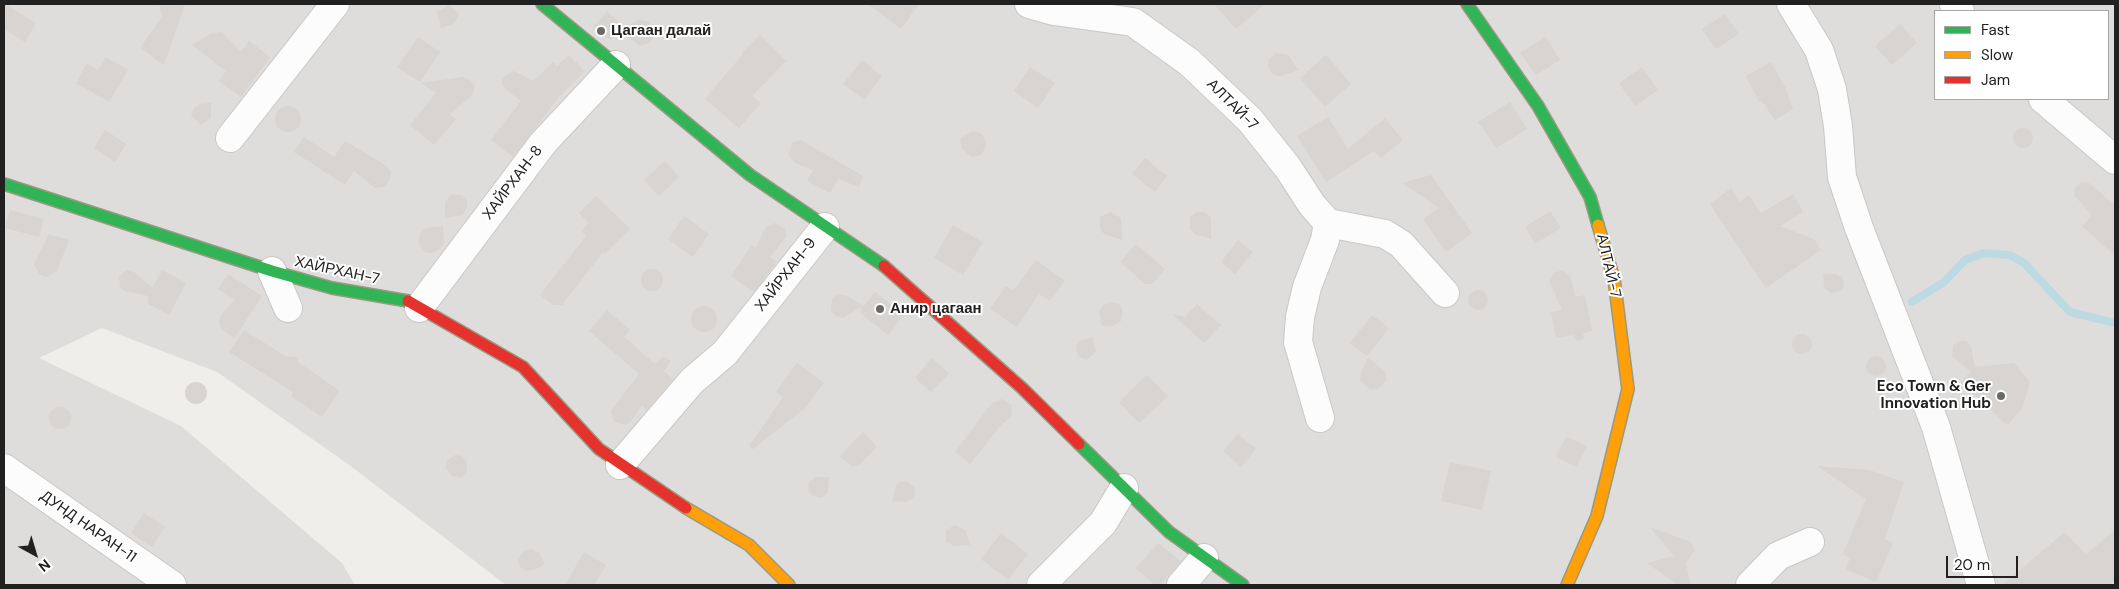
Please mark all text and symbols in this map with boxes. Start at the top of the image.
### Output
legend [1934,10,2109,100]
text: Fast [1981,20,2010,40]
place label: Цагаан далай [611,22,711,40]
marker: Цагаан далай [595,25,607,37]
text: Slow [1981,45,2013,65]
text: Jam [1981,70,2010,90]
street label: АЛТАЙ-7 [1203,76,1261,134]
street label: ХАЙРХАН-8 [479,142,547,224]
street label: АЛТАЙ-7 [1592,232,1624,300]
street label: ХАЙРХАН-9 [752,235,820,315]
street label: ХАЙРХАН-7 [293,253,381,289]
place label: Анир цагаан [890,300,982,318]
marker: Анир цагаан [874,303,886,315]
place label: Eco Town & Ger Innovation Hub [1877,378,1991,413]
marker: Eco Town & Ger Innovation Hub [1995,390,2007,402]
street label: ДУНД НАРАН-11 [37,487,139,567]
north arrow [10,529,60,579]
scale bar [1949,546,2022,578]
text: N [35,555,54,576]
text: 20 m [1954,555,1990,575]

